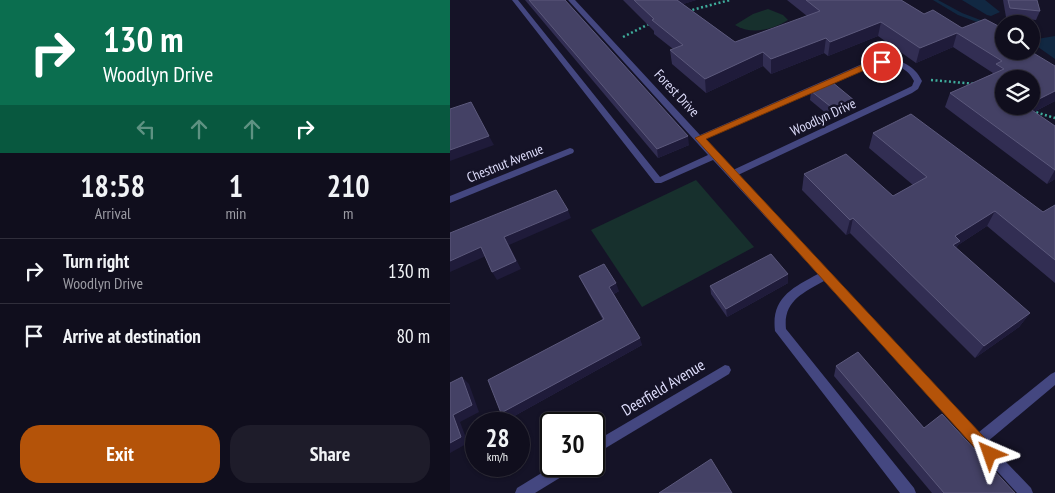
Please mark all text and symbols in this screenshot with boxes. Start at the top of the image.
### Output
map controls [995,15,1040,115]
button: search [995,15,1040,60]
text: 130 m [103,16,184,62]
icon: right [20,20,85,85]
pin [861,41,903,83]
icon: arrive [868,48,896,76]
text: Woodlyn Drive [103,60,213,88]
street label: Forest Drive [650,65,704,121]
button: layers [995,70,1040,115]
street label: Woodlyn Drive [787,94,859,140]
icon: left [132,115,160,143]
icon: ahead [185,115,213,143]
icon: ahead [238,115,266,143]
icon: right [291,115,319,143]
street label: Chestnut Avenue [464,139,546,187]
text: 18:58 [80,166,145,205]
text: 1 [229,166,243,205]
text: 210 [327,166,370,205]
text: Arrival [95,203,131,223]
text: min [225,203,246,223]
text: m [343,203,353,223]
text: Turn right [63,249,129,273]
icon: right [20,257,48,285]
text: 130 m [388,259,430,283]
text: Woodlyn Drive [63,273,143,293]
icon: arrive [20,322,48,350]
text: Arrive at destination [63,324,201,348]
text: 80 m [397,324,430,348]
street label: Deerfield Avenue [618,354,708,420]
speed limit sign: 30 [540,412,605,477]
text: 28 [486,422,509,454]
button: Exit [20,425,220,483]
button: Share [230,425,430,483]
position arrow [963,427,1015,479]
text: km/h [487,449,508,464]

